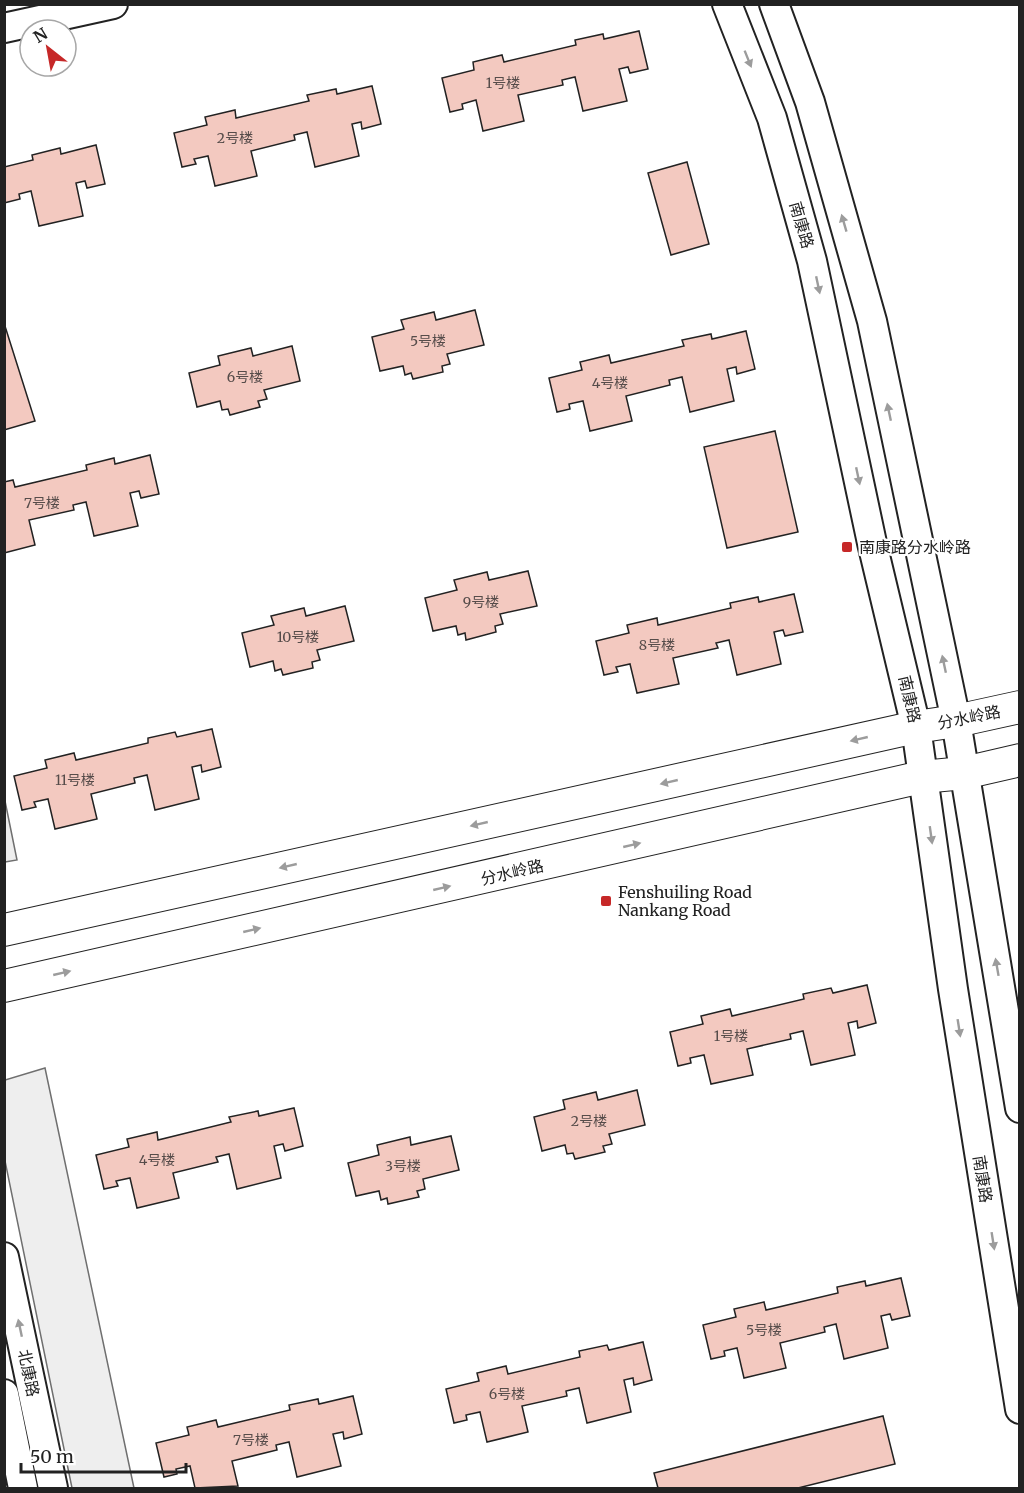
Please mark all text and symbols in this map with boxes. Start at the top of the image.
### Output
north arrow [18,18,78,78]
text: N [30,23,51,47]
one-way arrow [744,50,753,68]
house number: 1号楼 [486,74,520,92]
house number: 2号楼 [217,129,253,147]
street label: 南康路 [786,199,818,251]
one-way arrow [839,214,848,232]
one-way arrow [813,276,823,294]
house number: 5号楼 [410,332,446,350]
house number: 6号楼 [227,368,263,386]
house number: 4号楼 [592,374,628,392]
one-way arrow [884,403,893,422]
one-way arrow [854,467,863,486]
house number: 7号楼 [24,494,60,512]
place label: 南康路分水岭路 [859,537,971,557]
marker: 南康路分水岭路 [840,540,854,554]
house number: 9号楼 [463,593,499,611]
house number: 10号楼 [277,628,319,646]
house number: 8号楼 [639,636,675,654]
one-way arrow [939,655,948,674]
street label: 南康路 [895,673,925,725]
street label: 分水岭路 [936,701,1002,733]
one-way arrow [850,735,869,745]
house number: 11号楼 [55,771,95,789]
one-way arrow [660,777,678,787]
one-way arrow [469,820,488,829]
one-way arrow [926,826,935,845]
one-way arrow [623,840,642,849]
street label: 分水岭路 [479,855,545,889]
one-way arrow [279,862,298,872]
one-way arrow [433,882,451,892]
place label: Fenshuiling Road Nankang Road [618,882,752,920]
marker: Fenshuiling Road Nankang Road [599,894,613,908]
one-way arrow [243,925,261,935]
one-way arrow [992,957,1001,976]
one-way arrow [52,968,71,977]
one-way arrow [955,1019,964,1038]
house number: 1号楼 [714,1027,748,1045]
house number: 2号楼 [571,1112,607,1130]
house number: 4号楼 [139,1151,175,1169]
street label: 南康路 [969,1154,997,1204]
house number: 3号楼 [385,1157,421,1175]
one-way arrow [989,1232,998,1251]
one-way arrow [15,1319,24,1338]
house number: 5号楼 [746,1321,782,1339]
street label: 北康路 [14,1347,44,1399]
house number: 6号楼 [489,1385,525,1403]
house number: 7号楼 [233,1431,269,1449]
scale bar [21,1436,186,1474]
text: 50 m [30,1445,74,1468]

